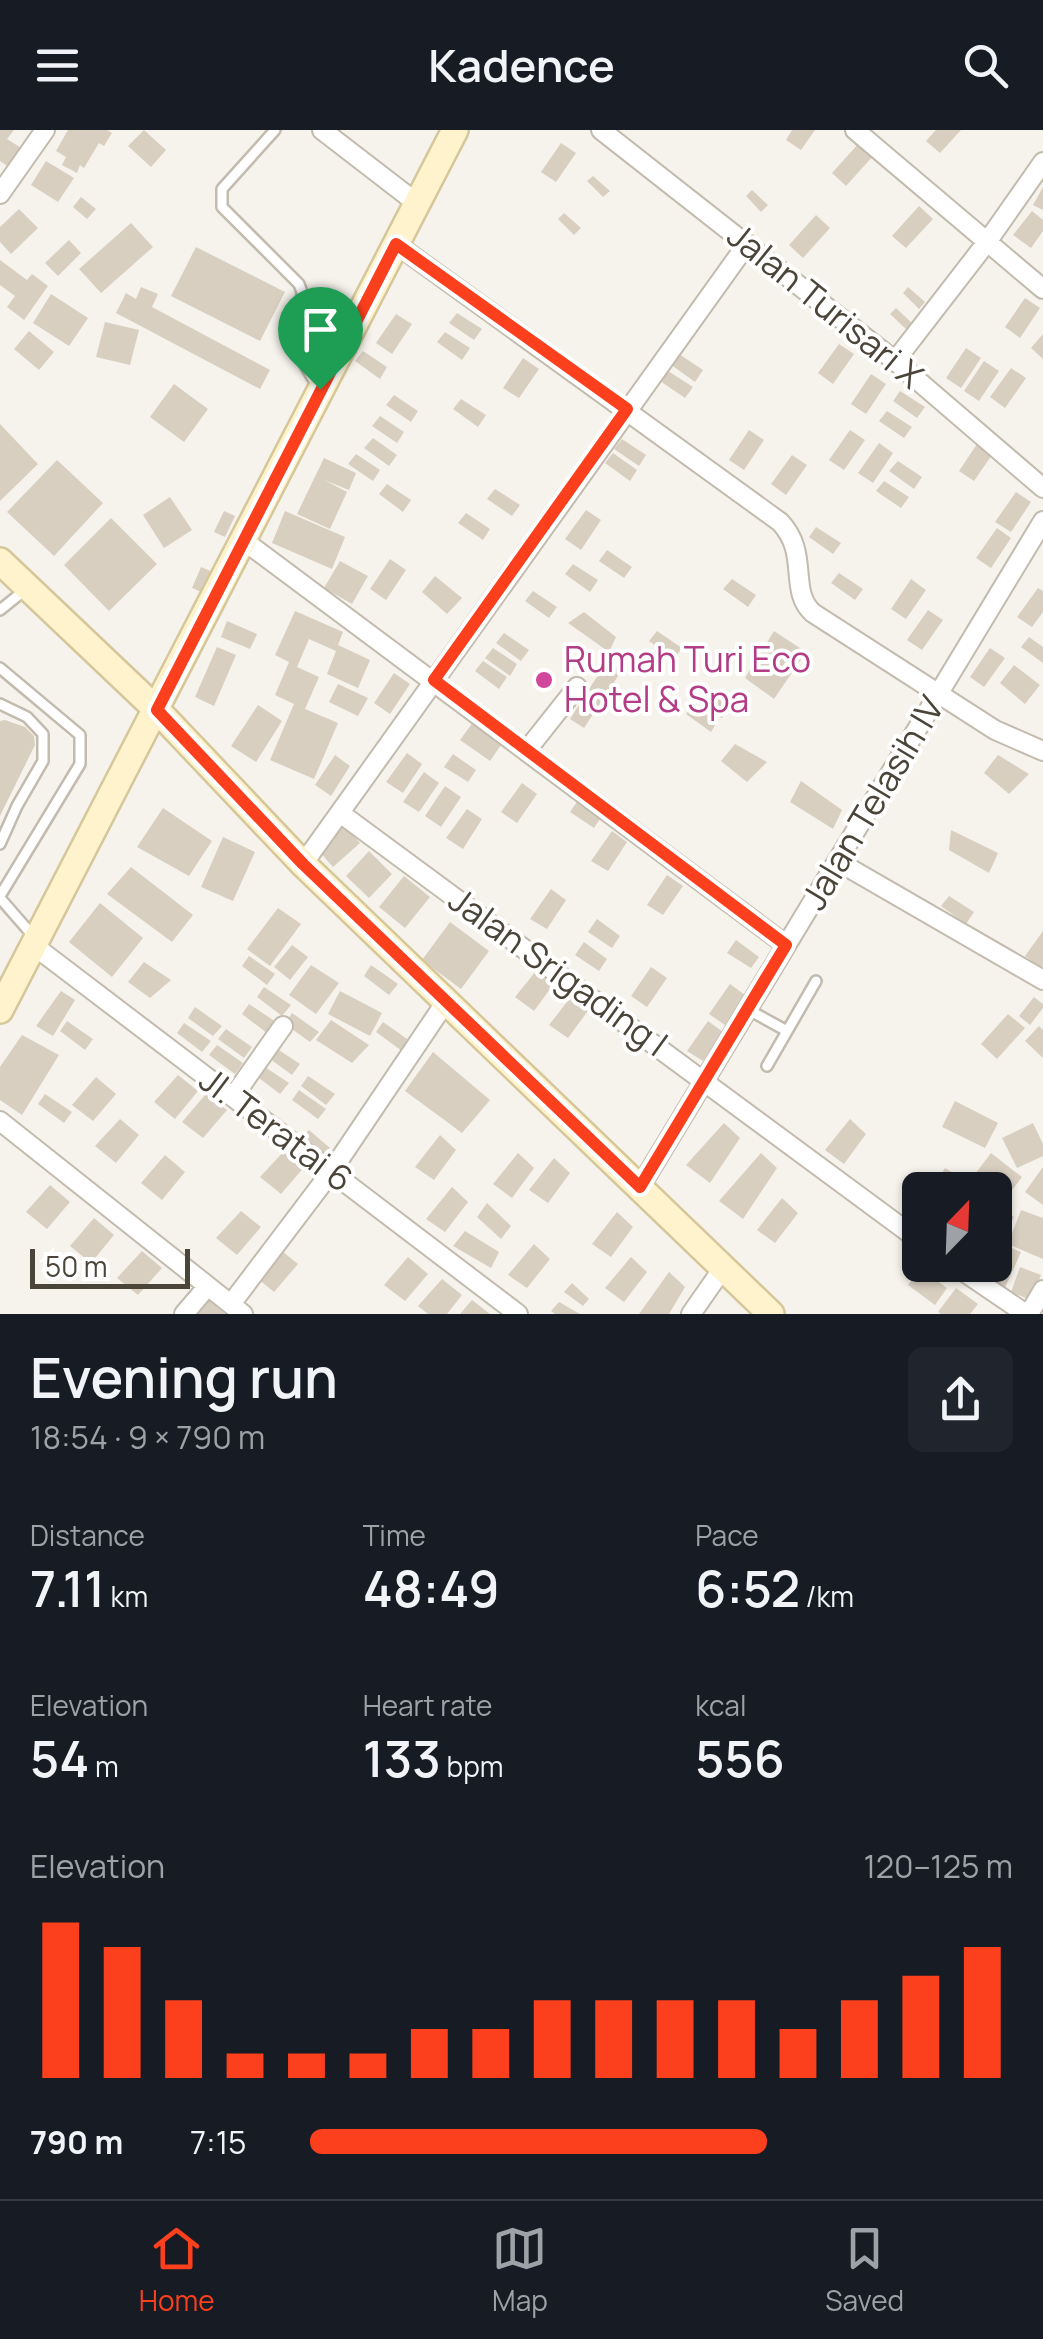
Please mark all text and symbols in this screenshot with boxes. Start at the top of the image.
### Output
text: Kadence [428,34,615,96]
icon: menu [30,38,85,93]
icon: search [958,38,1013,93]
street label: Jalan Turisari X [718,211,933,399]
pin [278,287,363,390]
icon: arrive [293,302,348,357]
place label: Rumah Turi Eco Hotel & Spa [564,635,811,723]
marker: Rumah Turi Eco Hotel & Spa [533,669,555,691]
street label: Jalan Telasih IV [790,687,955,918]
street label: Jalan Srigading I [440,876,678,1067]
street label: Jl. Teratai 6 [190,1056,363,1203]
north arrow [902,1172,1012,1282]
map controls [902,1172,1012,1282]
scale bar [30,1244,190,1288]
text: 50 m [45,1247,108,1285]
text: Evening run [30,1339,338,1415]
button: share [908,1347,1013,1452]
text: 18:54 · 9 × 790 m [30,1415,265,1459]
text: Distance [30,1516,145,1554]
text: Time [363,1516,426,1554]
text: Pace [695,1516,759,1554]
text: 7.11 [30,1554,105,1622]
text: 48:49 [363,1554,499,1622]
text: 6:52 [695,1554,800,1622]
text: km [105,1577,148,1615]
text: /km [800,1577,854,1615]
text: Elevation [30,1686,148,1724]
text: Heart rate [363,1686,492,1724]
text: kcal [695,1686,746,1724]
text: 54 [30,1724,89,1792]
text: 133 [363,1724,441,1792]
text: 556 [695,1724,785,1792]
text: m [89,1747,119,1785]
text: bpm [441,1747,503,1785]
text: Elevation [30,1844,165,1888]
text: 120–125 m [863,1844,1013,1888]
text: 790 m [30,2120,123,2164]
text: 7:15 [190,2120,247,2164]
tab: Home [139,2221,215,2319]
tab: Map [492,2221,548,2319]
tab: Saved [825,2221,904,2319]

